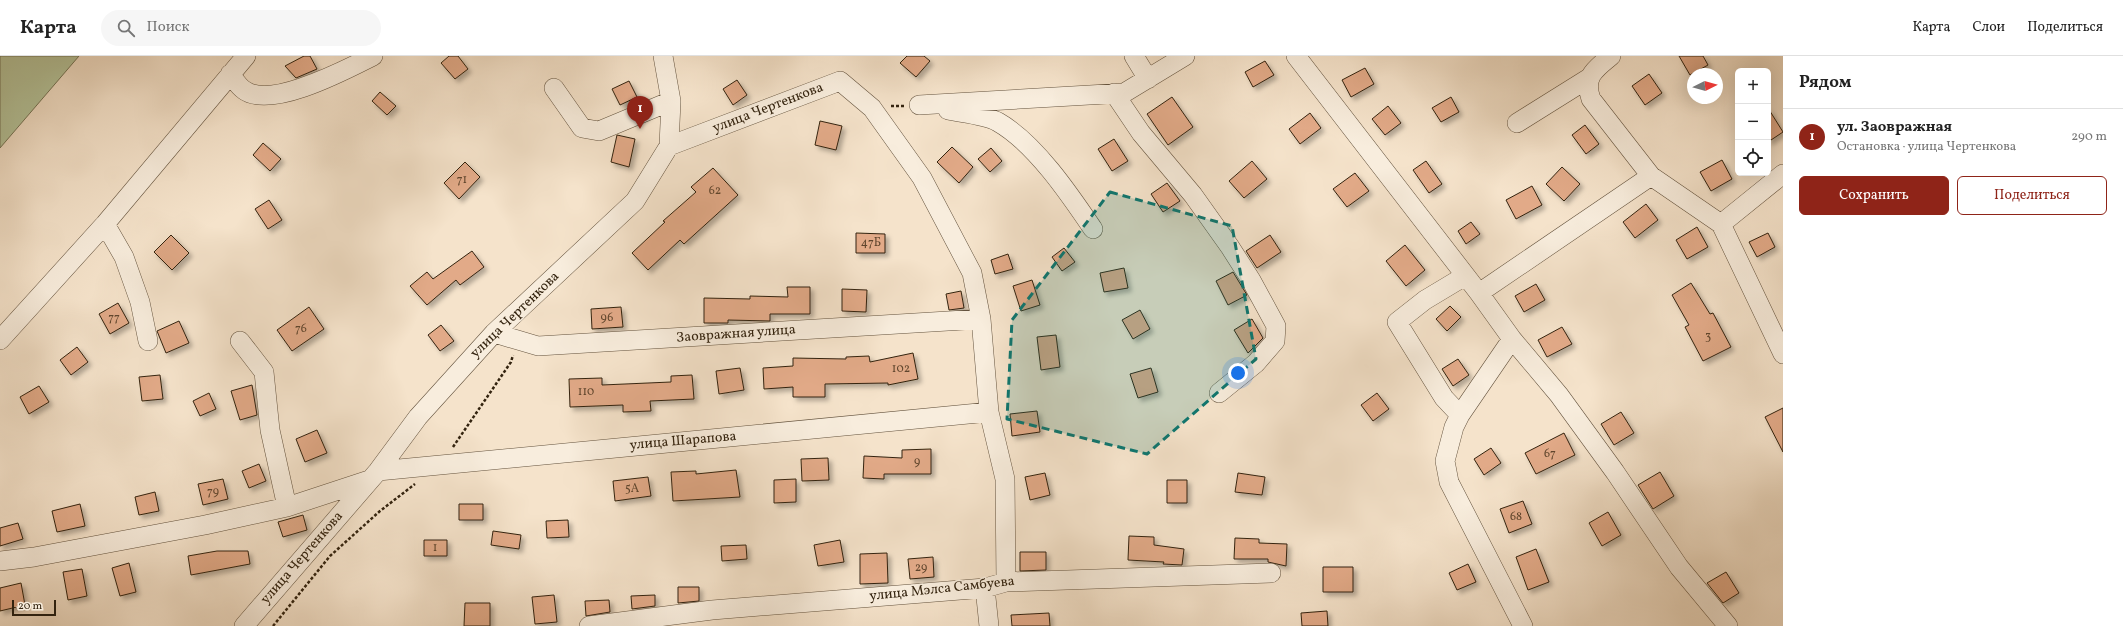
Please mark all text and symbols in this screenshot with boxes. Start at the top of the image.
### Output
search box [101,10,381,46]
text: Карта [20,15,77,41]
icon: search [115,17,137,39]
text: Поиск [147,17,190,38]
text: Карта [1912,18,1950,37]
text: Слои [1972,18,2005,37]
text: Поделиться [2027,18,2103,37]
north arrow [1687,68,1723,104]
map controls [1735,68,1771,176]
button: + [1735,68,1771,104]
text: Рядом [1799,71,1852,94]
street label: улица Чертенкова [710,78,826,138]
pin: 1 [627,96,653,129]
button: − [1735,104,1771,140]
text: ул. Заовражная [1837,117,1952,138]
text: 1 [1809,128,1815,146]
text: 290 m [2071,128,2107,146]
text: Остановка · улица Чертенкова [1837,138,2016,156]
button: locate [1735,140,1771,176]
house number: 71 [457,172,467,188]
button: Сохранить [1799,176,1949,215]
button: Поделиться [1957,176,2107,215]
house number: 62 [709,183,721,199]
house number: 47Б [861,235,881,251]
street label: улица Чертенкова [466,267,564,363]
house number: 77 [108,310,120,326]
house number: 96 [601,310,613,326]
street label: Заовражная улица [676,320,796,348]
house number: 76 [295,321,307,337]
house number: 3 [1705,329,1711,345]
house number: 102 [892,361,910,377]
your location [1228,363,1248,383]
house number: 110 [578,384,594,400]
street label: улица Шарапова [629,427,737,455]
house number: 67 [1544,446,1556,462]
house number: 9 [914,454,920,470]
house number: 5А [625,481,640,497]
house number: 79 [207,484,219,500]
street label: улица Чертенкова [256,508,348,608]
house number: 68 [1510,509,1522,525]
house number: 1 [433,540,437,556]
house number: 29 [915,560,927,576]
street label: улица Мэлса Самбуева [868,572,1016,606]
scale bar [12,598,56,617]
text: 20 m [18,599,42,614]

